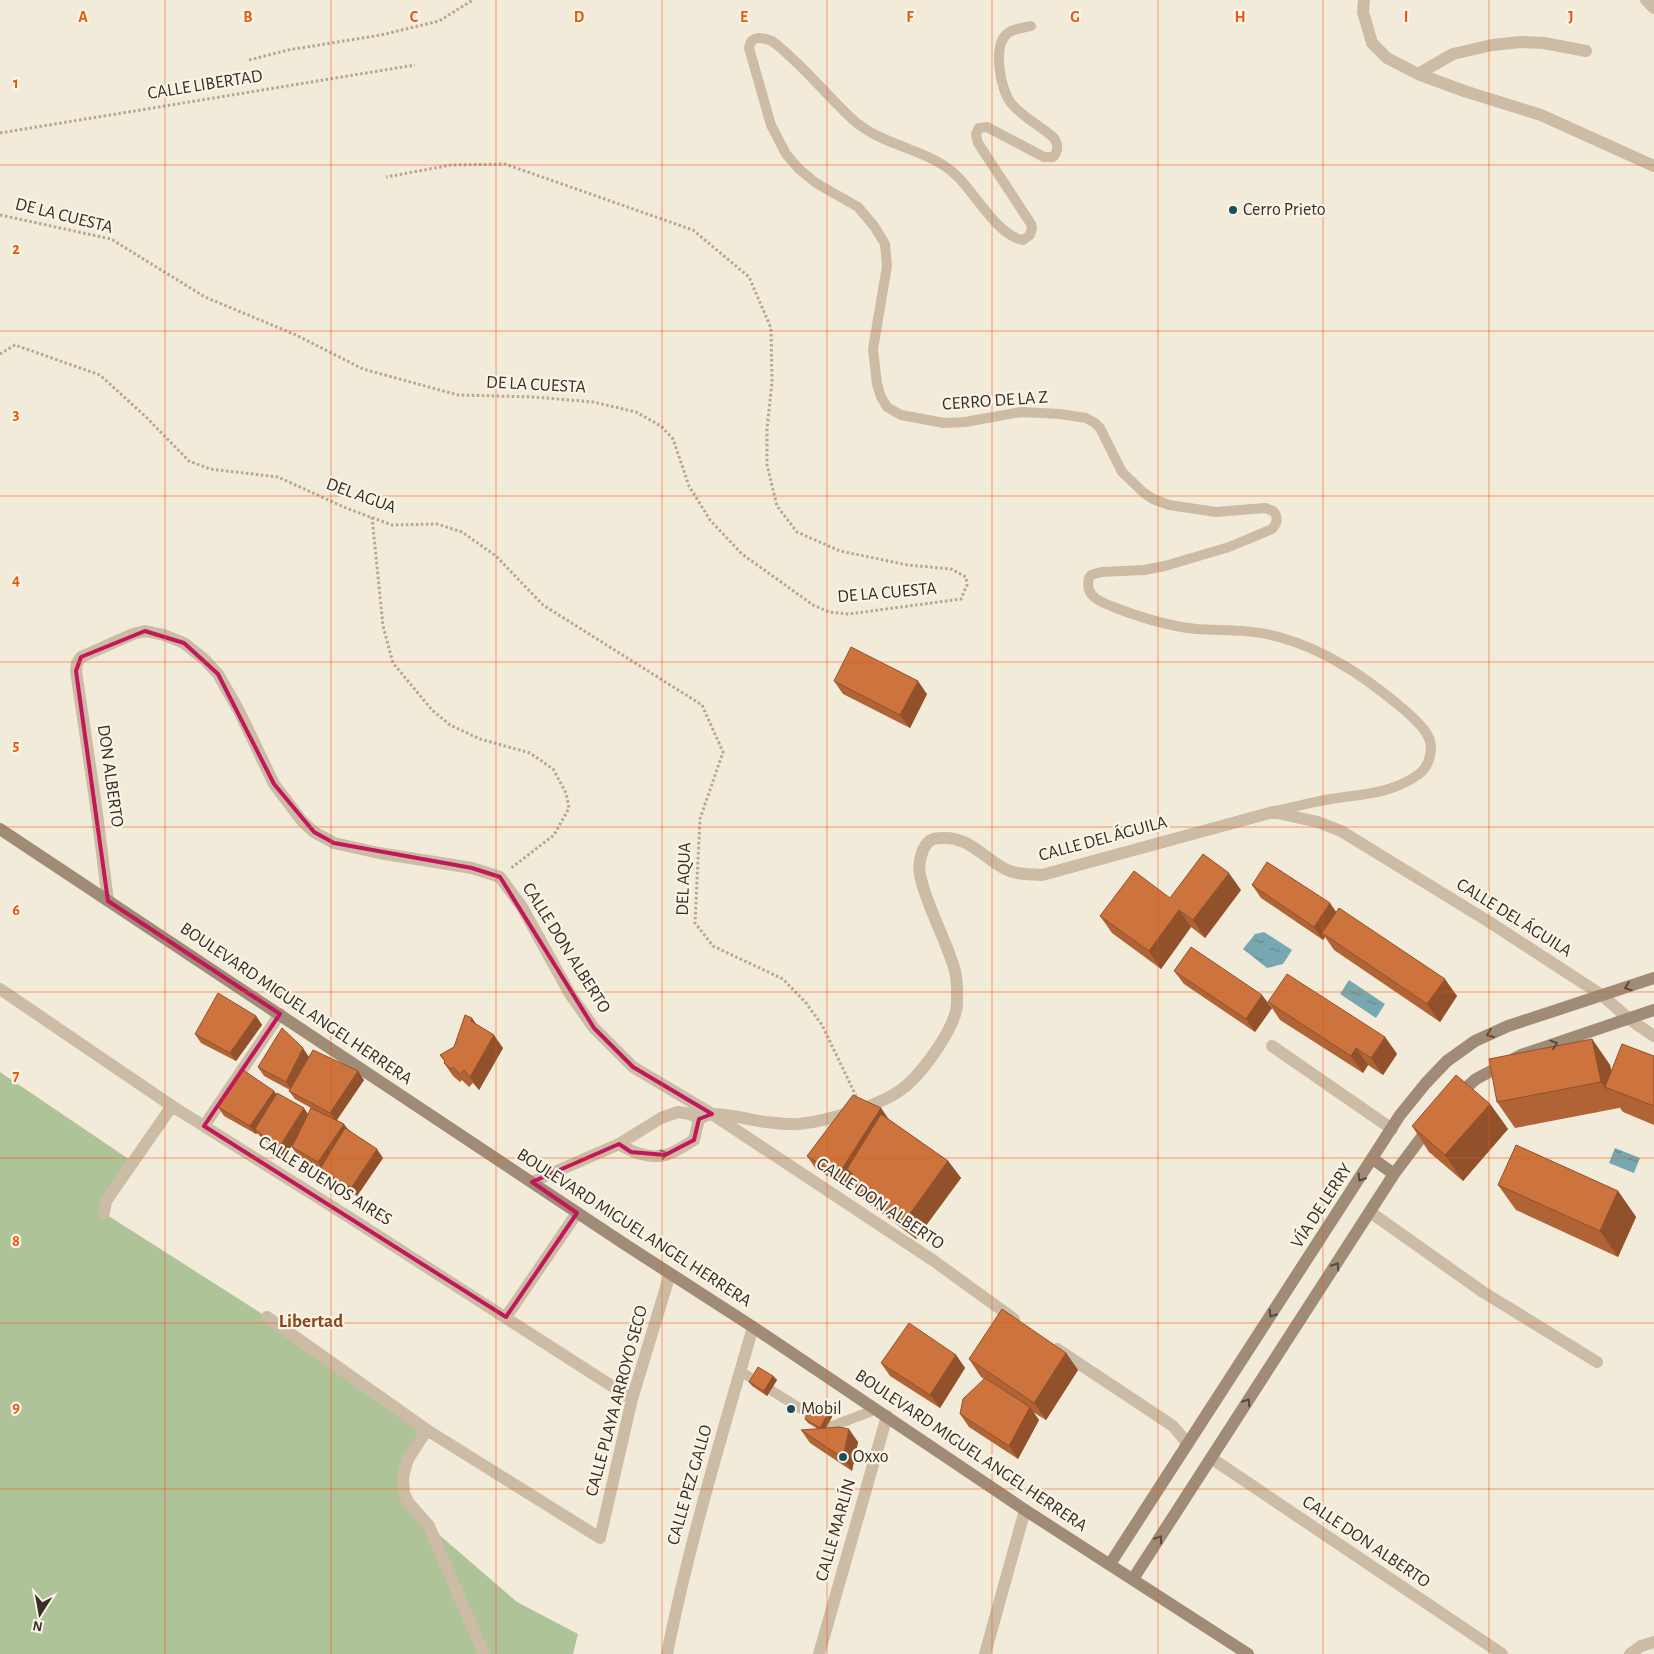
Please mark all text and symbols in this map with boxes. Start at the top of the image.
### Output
text: A [78,9,88,25]
text: B [243,9,253,25]
text: C [410,9,419,25]
text: D [574,9,585,25]
text: E [740,9,748,25]
text: F [906,9,914,25]
text: G [1070,9,1080,25]
text: H [1234,9,1246,25]
text: I [1404,9,1408,25]
text: J [1568,9,1574,25]
street label: CALLE LIBERTAD [146,67,264,103]
text: 1 [13,75,19,91]
street label: DE LA CUESTA [13,195,115,237]
place label: Cerro Prieto [1243,201,1326,219]
marker: Cerro Prieto [1227,204,1239,216]
text: 2 [12,241,20,257]
street label: DE LA CUESTA [486,373,587,397]
street label: CERRO DE LA Z [942,388,1048,414]
text: 3 [13,406,20,422]
street label: DEL AGUA [324,475,399,517]
text: 4 [12,572,20,588]
street label: DE LA CUESTA [836,580,938,606]
street label: DON ALBERTO [94,724,126,828]
text: 5 [13,737,20,753]
street label: CALLE DEL ÁGUILA [1036,810,1170,865]
street label: DEL AQUA [674,841,694,916]
street label: CALLE DEL ÁGUILA [1453,873,1577,961]
street label: CALLE DON ALBERTO [519,880,613,1016]
text: 6 [12,902,20,918]
street label: BOULEVARD MIGUEL ANGEL HERRERA [177,919,416,1089]
one-way arrow [1625,981,1633,991]
one-way arrow [1486,1027,1495,1038]
one-way arrow [1549,1040,1557,1050]
text: 7 [13,1068,20,1084]
street label: CALLE BUENOS AIRES [255,1133,395,1229]
street label: BOULEVARD MIGUEL ANGEL HERRERA [514,1145,755,1311]
one-way arrow [660,1149,669,1160]
street label: CALLE DON ALBERTO [813,1155,947,1253]
street label: VÍA DE LERRY [1286,1158,1356,1251]
one-way arrow [1357,1173,1367,1182]
text: 8 [12,1233,20,1249]
one-way arrow [1329,1262,1339,1271]
street label: CALLE PLAYA ARROYO SECO [583,1304,651,1498]
one-way arrow [1269,1309,1278,1318]
district label: Libertad [279,1312,343,1331]
street label: BOULEVARD MIGUEL ANGEL HERRERA [852,1366,1091,1536]
one-way arrow [1241,1398,1250,1408]
text: 9 [12,1399,20,1415]
place label: Mobil [801,1400,842,1418]
marker: Mobil [785,1403,797,1415]
street label: CALLE PEZ GALLO [664,1423,716,1547]
place label: Oxxo [853,1448,889,1466]
marker: Oxxo [837,1451,849,1463]
street label: CALLE MARLÍN [810,1476,859,1583]
street label: CALLE DON ALBERTO [1299,1493,1433,1591]
one-way arrow [1153,1535,1162,1544]
north arrow [15,1589,65,1639]
text: N [32,1618,44,1634]

